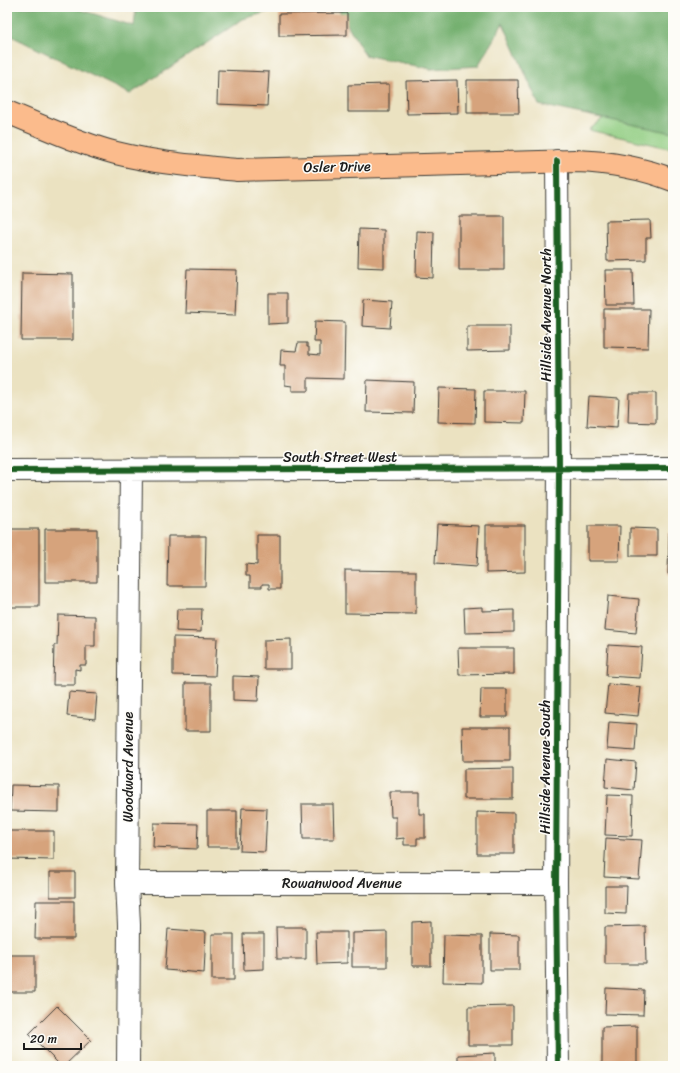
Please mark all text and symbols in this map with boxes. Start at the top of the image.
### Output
street label: Osler Drive [303,154,371,180]
street label: Hillside Avenue North [534,248,559,382]
street label: South Street West [283,445,397,470]
street label: Hillside Avenue South [533,700,558,834]
street label: Woodward Avenue [116,711,141,822]
street label: Rowanwood Avenue [282,871,402,896]
scale bar [24,1025,81,1051]
text: 20 m [30,1028,57,1050]

